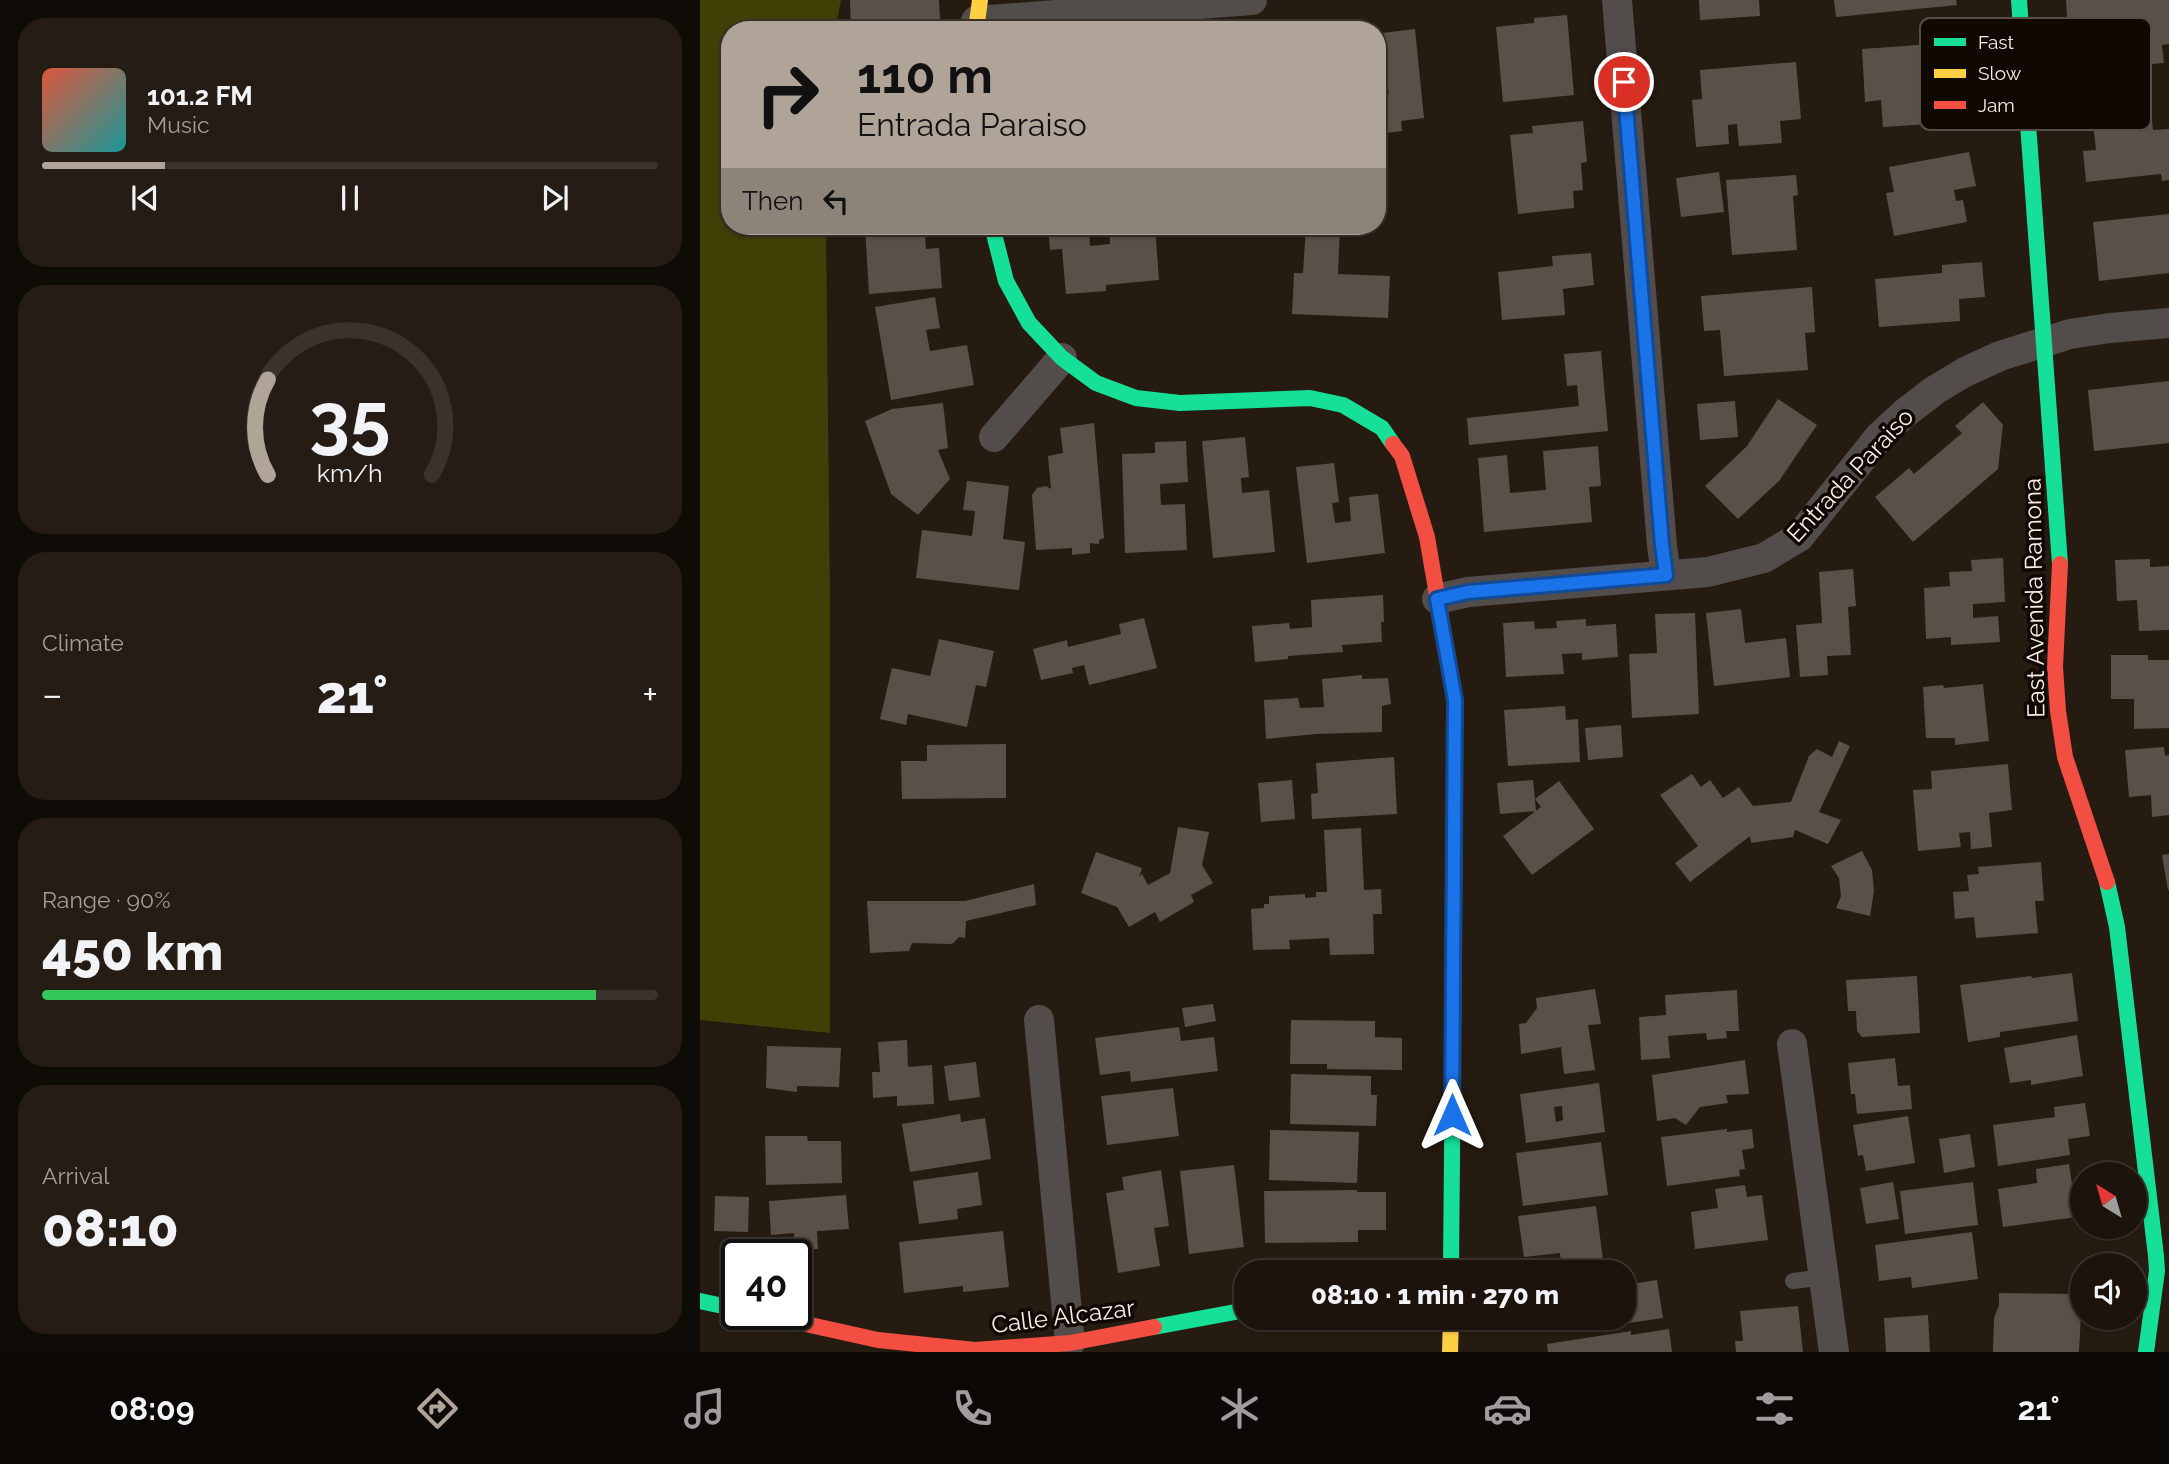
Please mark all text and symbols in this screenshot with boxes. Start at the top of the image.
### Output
legend [1920,18,2151,130]
text: Fast [1978,31,2014,53]
text: 110 m [857,47,993,104]
icon: right [742,49,833,140]
pin [1594,52,1654,112]
text: Slow [1978,62,2022,84]
icon: arrive [1605,63,1643,101]
text: 101.2 FM [147,81,253,111]
text: Jam [1978,94,2015,116]
text: Entrada Paraiso [857,106,1087,143]
text: Music [147,111,210,138]
icon: previous [126,179,164,217]
icon: pause [331,179,369,217]
icon: next [536,179,574,217]
icon: left [817,182,855,220]
text: Then [742,186,803,216]
text: 35 [310,378,390,463]
street label: Entrada Paraiso [1781,402,1919,548]
text: km/h [317,458,383,488]
street label: East Avenida Ramona [2017,478,2051,718]
text: Climate [42,629,124,656]
text: 21° [317,664,388,725]
text: − [42,672,62,717]
text: + [642,672,658,717]
text: Range · 90% [42,886,171,913]
text: 450 km [42,921,223,982]
position arrow [1415,1078,1489,1152]
text: Arrival [42,1162,109,1189]
north arrow [2070,1162,2147,1239]
map controls [2070,1162,2147,1330]
text: 08:10 [42,1197,179,1258]
speed limit sign: 40 [721,1239,812,1330]
button: sound [2070,1253,2147,1330]
text: 08:10 · 1 min · 270 m [1311,1280,1559,1310]
street label: Calle Alcazar [990,1293,1137,1339]
icon: directions [413,1384,462,1433]
icon: music [680,1384,729,1433]
icon: phone [948,1384,997,1433]
icon: climate [1215,1384,1264,1433]
icon: car [1483,1384,1532,1433]
icon: filters [1750,1384,1799,1433]
text: 08:09 [109,1390,195,1427]
text: 21° [2017,1390,2060,1427]

